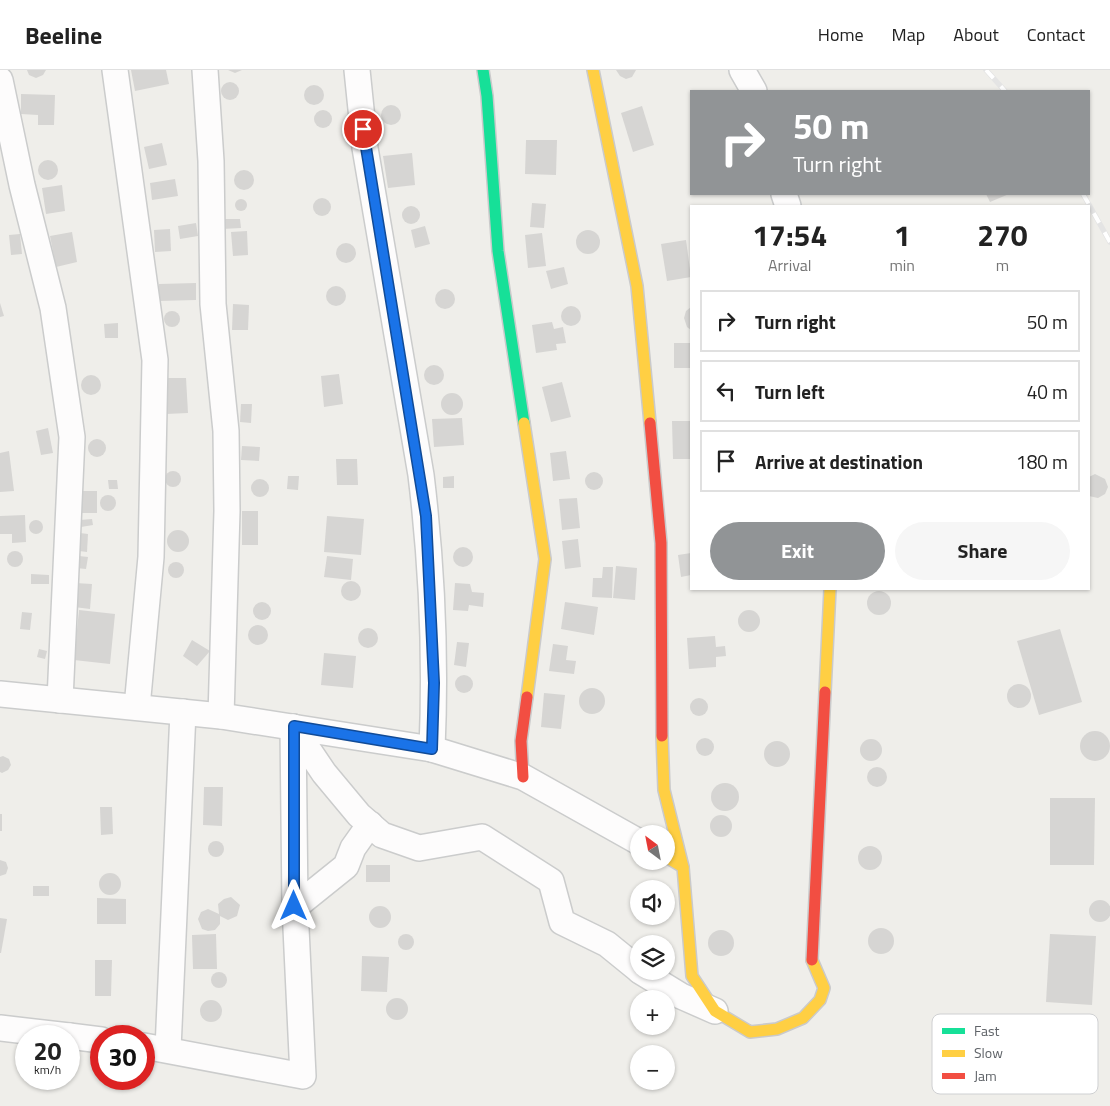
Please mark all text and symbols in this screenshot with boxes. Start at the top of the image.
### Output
text: Beeline [25,17,102,53]
text: Home [818,21,864,48]
text: Map [892,21,925,48]
text: About [953,21,999,48]
text: Contact [1027,21,1085,48]
text: 50 m [793,99,869,153]
pin [342,108,384,150]
icon: right [710,110,775,175]
icon: arrive [349,115,377,143]
text: Turn right [793,147,882,181]
text: 17:54 [752,212,827,258]
text: 1 [894,212,911,258]
text: 270 [977,212,1028,258]
text: Arrival [768,253,811,277]
text: min [889,253,915,277]
text: m [996,253,1009,277]
icon: right [712,307,740,335]
text: Turn right [755,307,836,336]
text: 50 m [1027,307,1068,336]
icon: left [712,377,740,405]
text: Turn left [755,377,825,406]
text: 40 m [1027,377,1068,406]
icon: arrive [712,447,740,475]
text: Arrive at destination [755,447,923,476]
text: 180 m [1016,447,1068,476]
button: Exit [710,522,885,580]
button: Share [895,522,1070,580]
north arrow [630,825,675,870]
map controls [630,825,675,1090]
position arrow [267,879,319,931]
button: sound [630,880,675,925]
button: layers [630,935,675,980]
button: + [630,990,675,1035]
legend [932,1014,1098,1094]
text: Fast [974,1020,999,1041]
speed limit sign: 30 [90,1025,155,1090]
text: 20 [33,1032,62,1070]
text: Slow [974,1042,1003,1063]
button: − [630,1045,675,1090]
text: km/h [34,1060,61,1079]
text: Jam [974,1065,997,1086]

